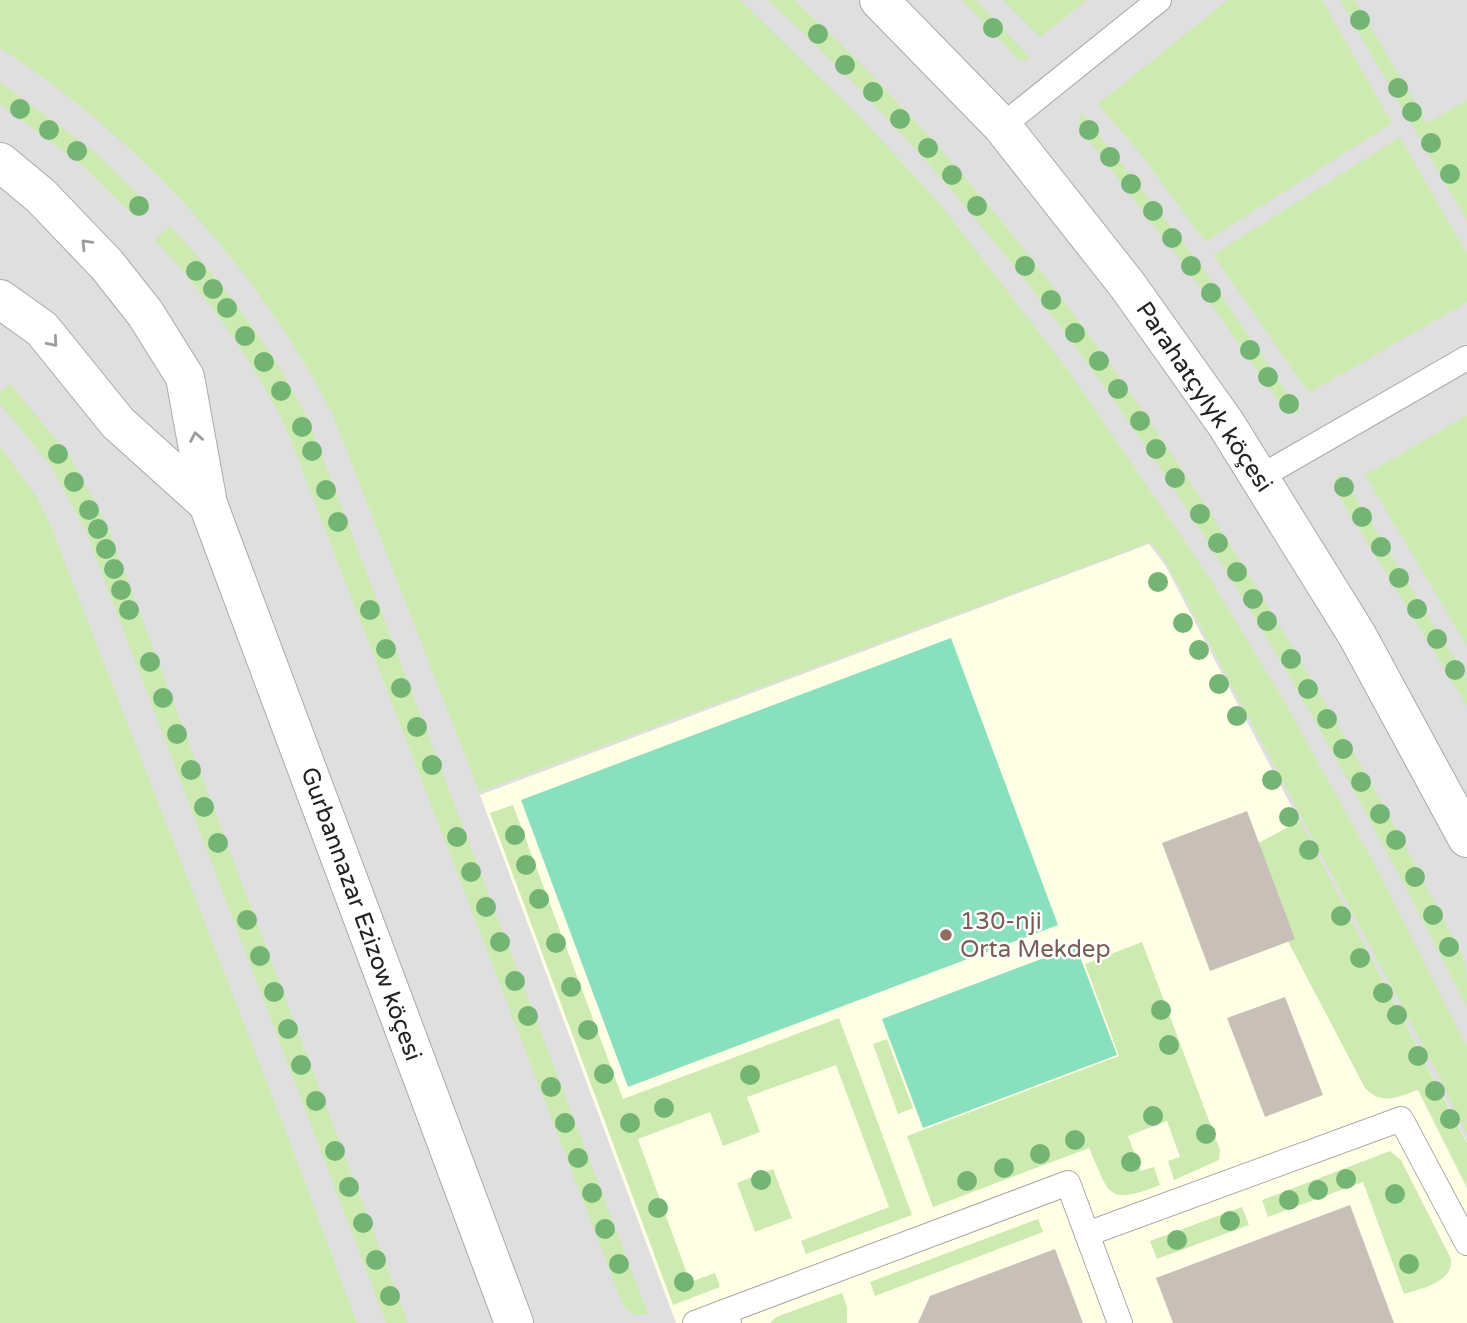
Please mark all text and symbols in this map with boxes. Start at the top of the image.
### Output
one-way arrow [82,239,95,252]
street label: Parahatçylyk köçesi [1129,296,1279,498]
one-way arrow [45,334,57,347]
one-way arrow [189,431,204,443]
street label: Gurbannazar Ezizow köçesi [294,763,428,1065]
place label: 130-nji Orta Mekdep [960,907,1111,964]
marker: 130-nji Orta Mekdep [938,927,954,943]

